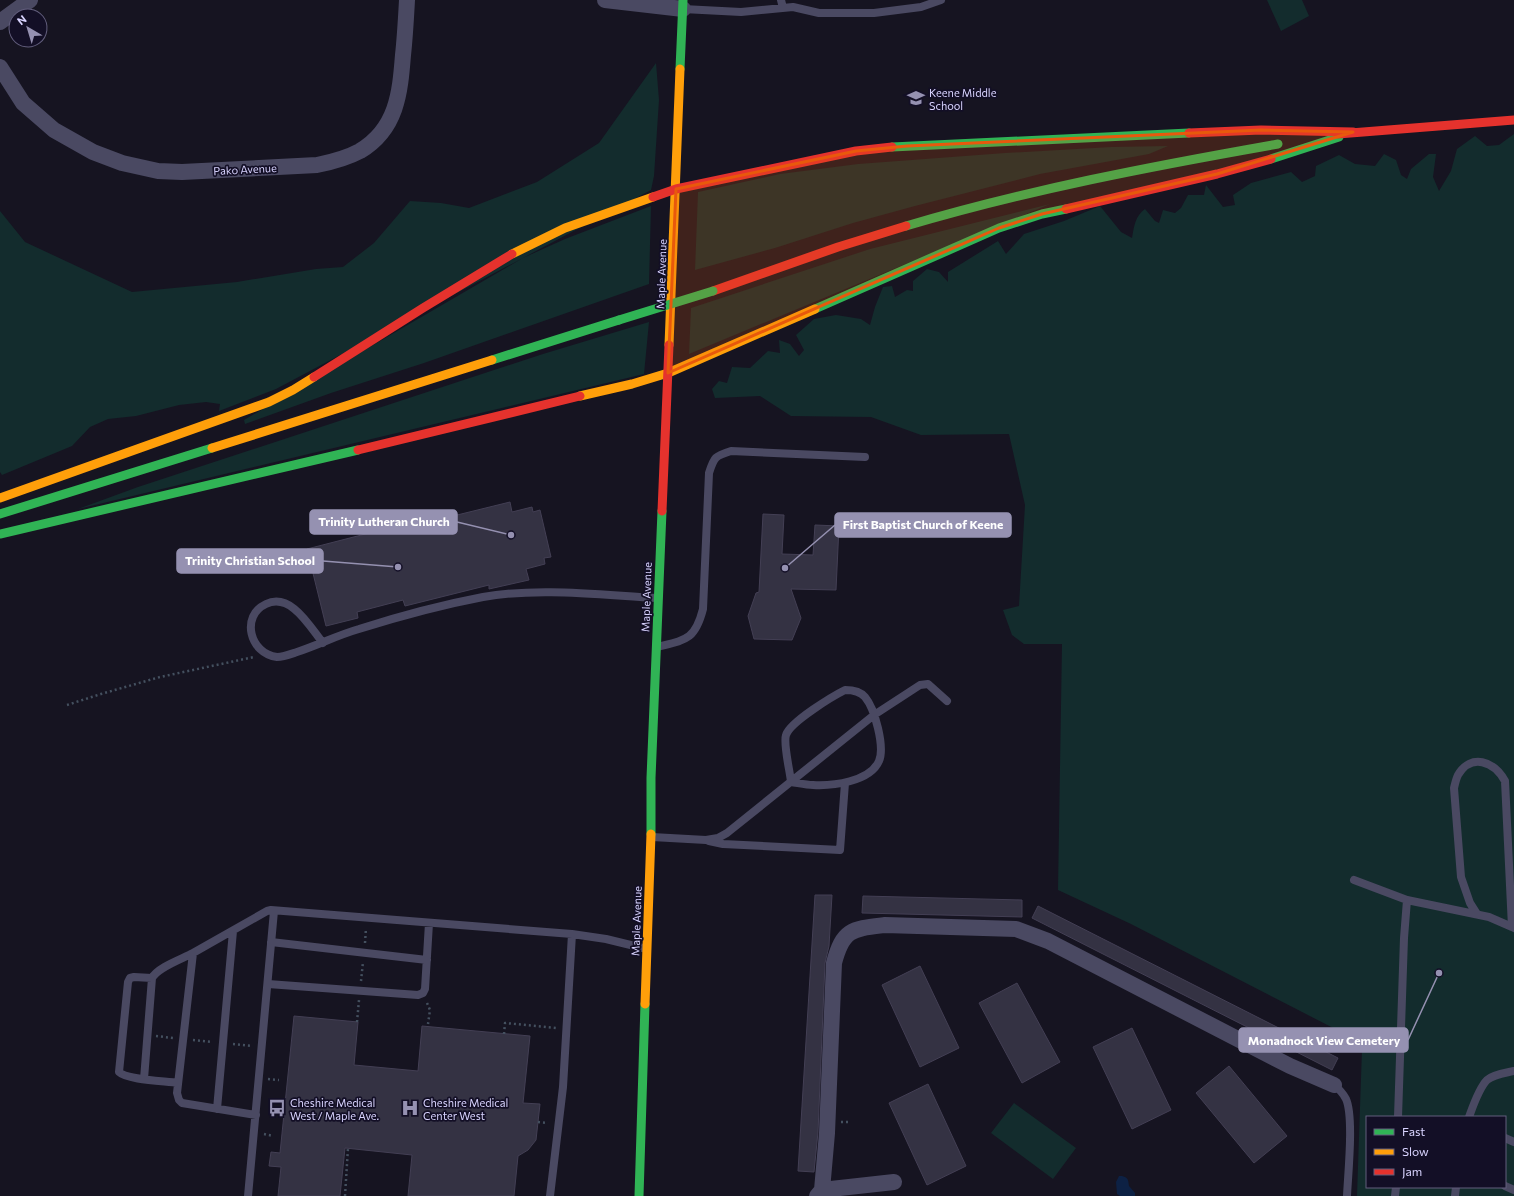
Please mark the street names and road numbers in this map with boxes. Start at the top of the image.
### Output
street label: Pako Avenue [213,161,277,177]
street label: Maple Avenue [653,239,669,309]
street label: Maple Avenue [638,562,654,632]
street label: Maple Avenue [628,886,644,956]

